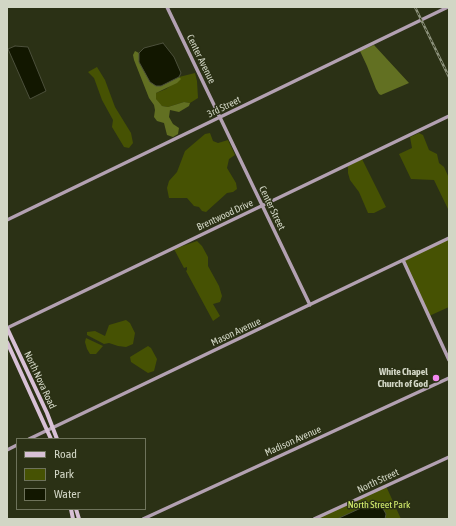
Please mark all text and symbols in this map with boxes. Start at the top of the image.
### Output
street label: Center Avenue [184,32,218,86]
street label: 3rd Street [205,94,243,120]
street label: Center Street [256,184,288,232]
street label: Brentwood Drive [195,197,255,233]
street label: Mason Avenue [209,315,263,349]
street label: North Nova Road [21,349,59,411]
place label: White Chapel Church of God [377,366,428,390]
marker: White Chapel Church of God [431,373,441,383]
street label: Madison Avenue [263,423,323,459]
legend [16,438,146,510]
text: Road [54,447,77,461]
street label: North Street [355,466,401,496]
text: Park [54,467,74,481]
text: Water [54,487,80,501]
park label: North Street Park [348,499,410,511]

